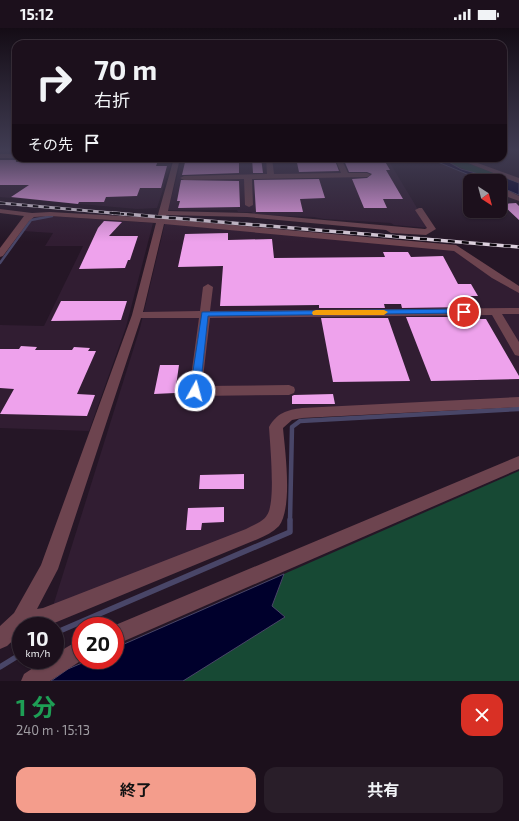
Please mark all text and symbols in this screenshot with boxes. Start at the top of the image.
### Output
text: 15:12 [20,5,54,23]
text: 70 m [94,52,157,86]
icon: right [28,56,80,108]
text: 右折 [94,89,130,111]
icon: arrive [81,132,103,154]
text: その先 [28,135,73,153]
north arrow [463,174,507,218]
map controls [463,174,507,218]
pin [447,295,481,329]
icon: arrive [453,301,475,323]
position arrow [174,370,216,412]
speed limit sign: 20 [72,617,124,669]
text: 10 [27,626,49,650]
text: km/h [26,647,50,659]
text: 1 分 [16,692,56,721]
button: close [461,694,503,736]
text: 240 m · 15:13 [16,722,90,738]
button: 終了 [16,767,256,813]
button: 共有 [264,767,503,813]

